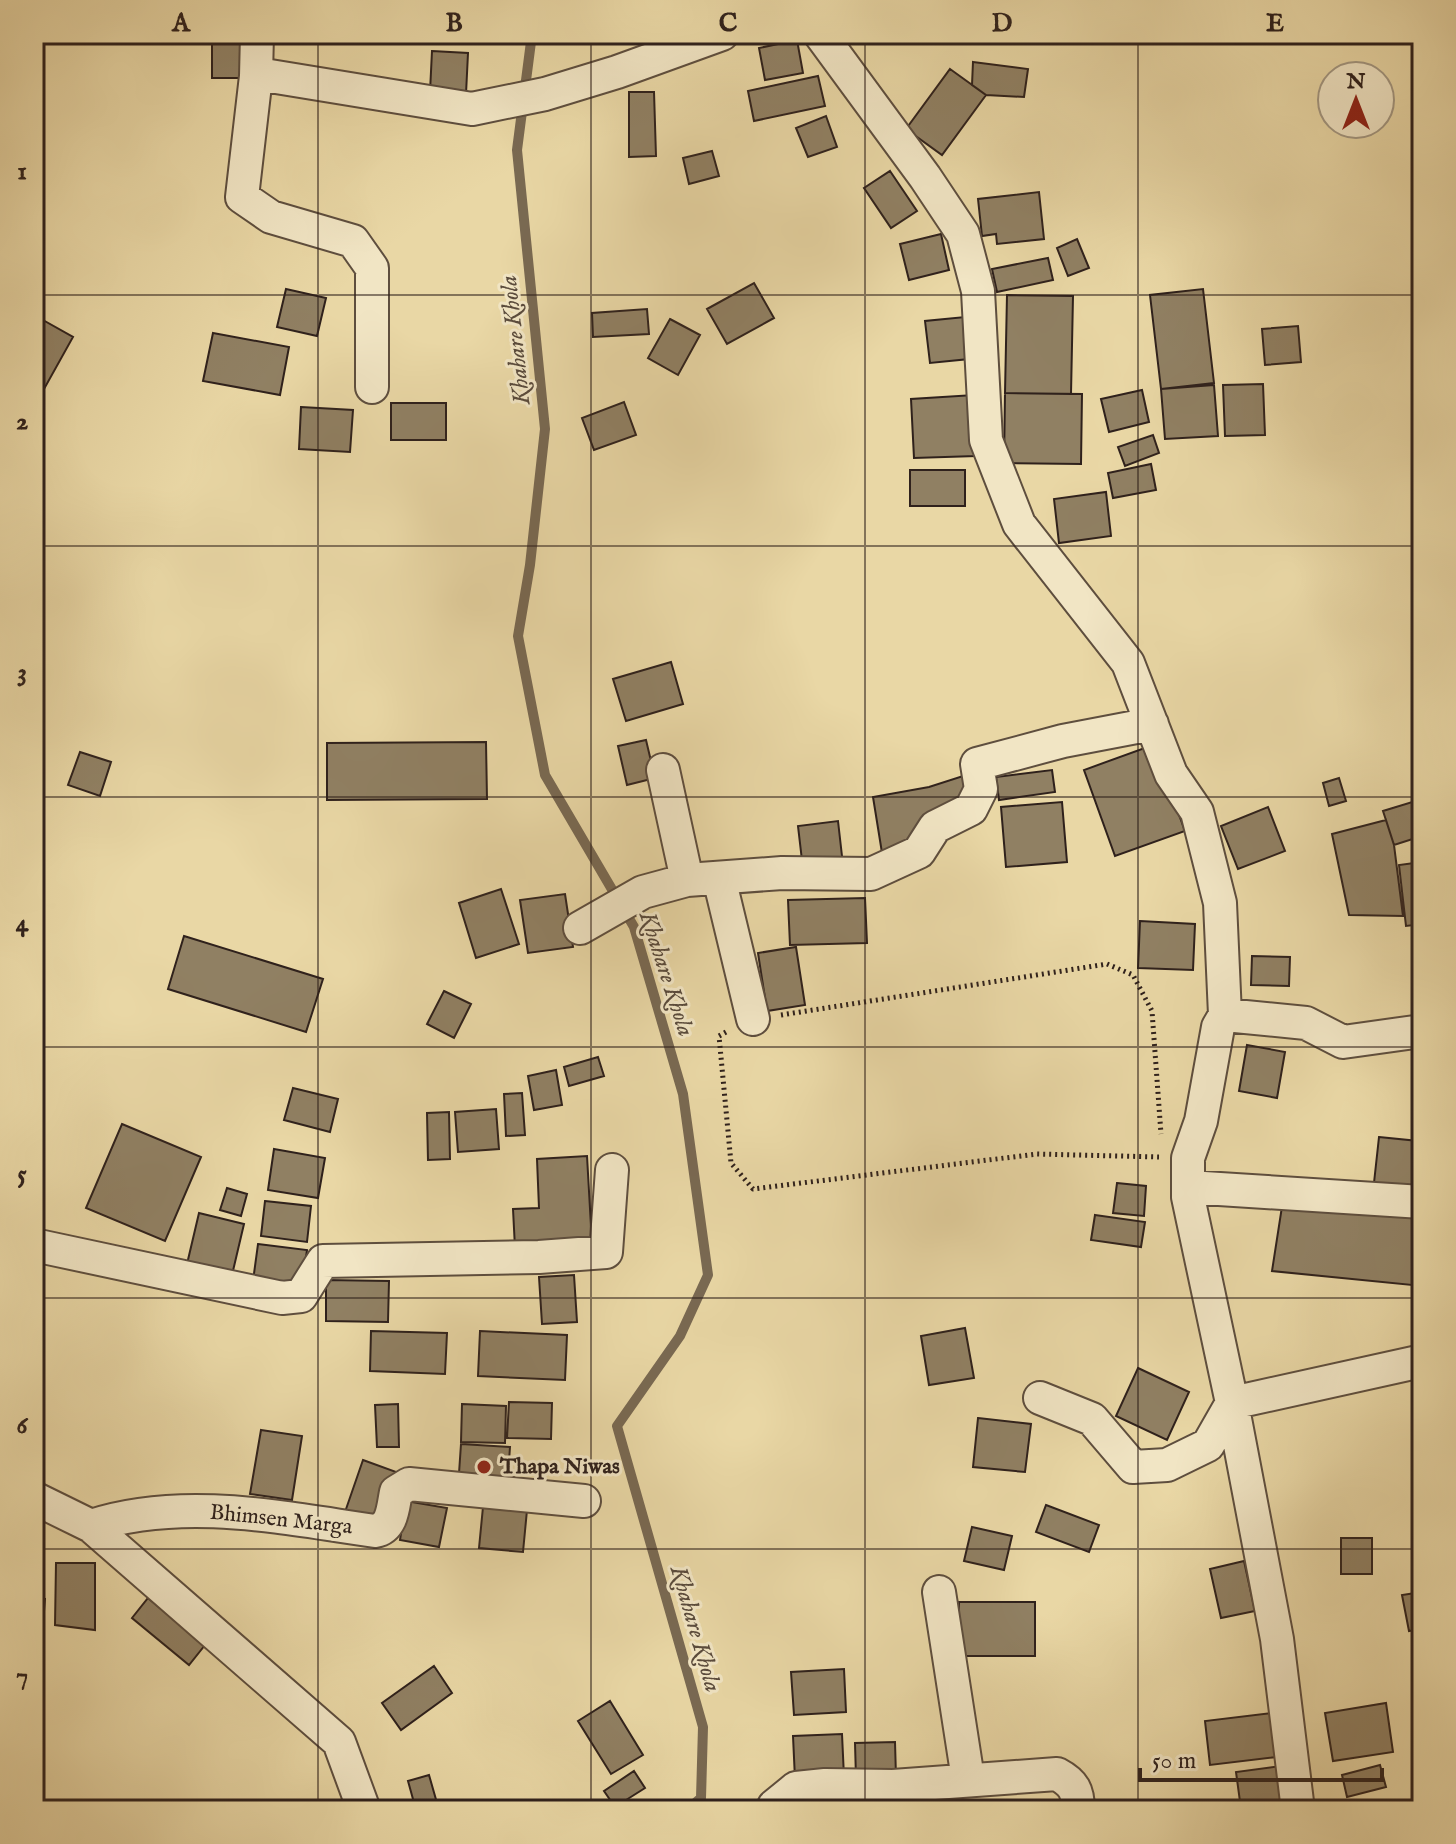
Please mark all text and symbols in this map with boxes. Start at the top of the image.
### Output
text: A [171,7,191,40]
text: B [445,7,463,40]
text: C [719,7,738,40]
text: D [992,7,1013,40]
text: E [1266,7,1284,40]
north arrow [1316,60,1396,140]
text: N [1345,68,1366,96]
text: 1 [17,155,27,188]
water label: Khahare Khola [494,274,538,407]
text: 2 [16,405,28,438]
text: 3 [17,656,27,689]
water label: Khahare Khola [631,906,701,1041]
text: 4 [16,907,30,940]
text: 5 [17,1158,27,1191]
text: 6 [17,1409,29,1442]
place label: Thapa Niwas [499,1453,620,1481]
marker: Thapa Niwas [475,1458,493,1476]
street label: Bhimsen Marga [208,1499,354,1541]
water label: Khahare Khola [662,1561,728,1696]
text: 7 [16,1660,28,1693]
scale bar [1140,1732,1382,1782]
text: 50 m [1152,1746,1196,1777]

